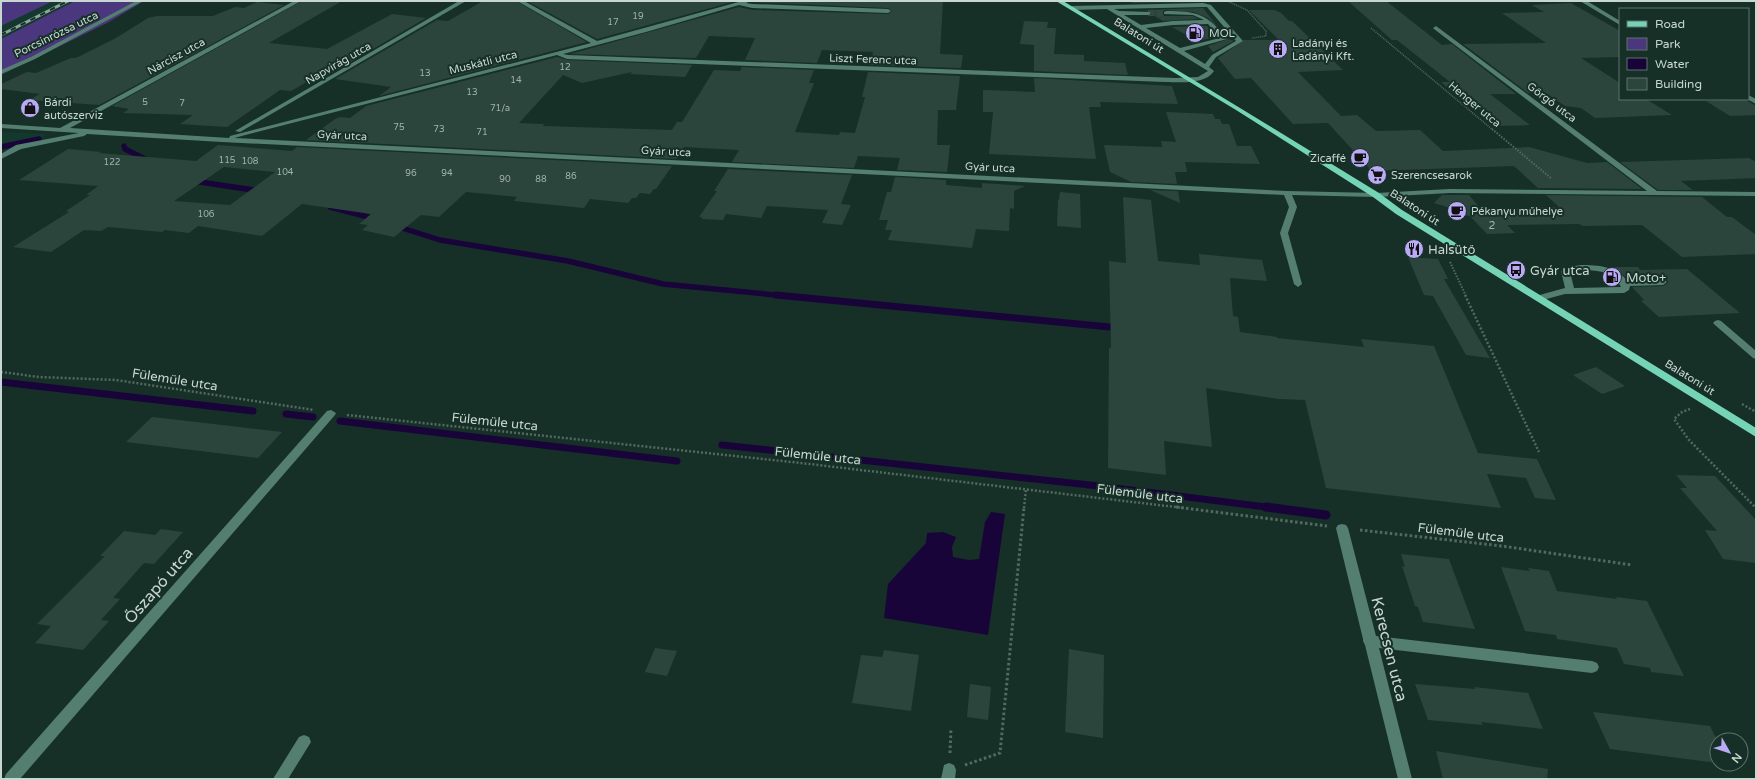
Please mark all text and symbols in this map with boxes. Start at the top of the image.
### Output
street label: Porcsinrózsa utca [12,8,100,60]
legend [1619,8,1749,100]
house number: 19 [632,11,644,22]
street label: Balatoni út [1111,15,1166,56]
house number: 17 [607,17,619,28]
text: Road [1655,17,1685,31]
fuel station icon: MOL [1184,22,1206,44]
place label: MOL [1209,27,1236,40]
street label: Nárcisz utca [145,35,207,78]
place label: Ladányi és Ladányi Kft. [1292,37,1354,63]
text: Park [1655,37,1681,51]
building icon: Ladányi és Ladányi Kft. [1267,38,1289,60]
street label: Napvirág utca [303,39,373,87]
street label: Muskátli utca [448,48,519,77]
street label: Liszt Ferenc utca [829,51,917,68]
text: Water [1655,57,1690,71]
house number: 12 [559,62,571,73]
house number: 13 [419,68,431,79]
house number: 14 [510,75,522,86]
text: Building [1655,77,1702,91]
street label: Henger utca [1446,79,1503,130]
street label: Görgő utca [1524,80,1579,125]
house number: 13 [466,87,478,98]
place label: Bárdi autószerviz [44,96,103,122]
shop icon: Bárdi autószerviz [19,97,41,119]
house number: 5 [142,97,148,108]
house number: 7 [179,98,185,109]
house number: 71/a [490,103,510,114]
house number: 75 [393,122,405,133]
house number: 73 [433,124,445,135]
house number: 71 [476,127,488,138]
street label: Gyár utca [317,128,367,143]
street label: Gyár utca [641,144,691,159]
cafe icon: Zicaffé [1349,147,1371,169]
place label: Zicaffé [1310,152,1346,165]
house number: 115 [219,155,236,166]
house number: 108 [242,156,259,167]
house number: 122 [104,157,120,168]
street label: Gyár utca [965,160,1015,175]
supermarket icon: Szerencsesarok [1366,164,1388,186]
house number: 104 [277,167,294,178]
house number: 96 [405,168,417,179]
house number: 94 [441,168,453,179]
place label: Szerencsesarok [1391,169,1472,182]
house number: 86 [565,171,577,182]
house number: 90 [499,174,511,185]
house number: 88 [535,174,547,185]
street label: Balatoni út [1387,187,1442,228]
cafe icon: Pékanyu műhelye [1446,200,1468,222]
place label: Pékanyu műhelye [1471,205,1563,218]
house number: 106 [198,209,215,220]
house number: 2 [1489,219,1496,232]
restaurant icon: Halsütő [1403,238,1425,260]
place label: Halsütő [1428,242,1475,258]
bus stop icon: Gyár utca [1505,259,1527,281]
place label: Gyár utca [1530,263,1589,279]
fuel station icon: Moto+ [1601,266,1623,288]
place label: Moto+ [1626,270,1666,286]
street label: Balatoni út [1662,357,1717,398]
street label: Fülemüle utca [131,365,219,395]
street label: Fülemüle utca [451,410,539,434]
street label: Fülemüle utca [774,444,862,468]
street label: Fülemüle utca [1096,481,1184,507]
street label: Fülemüle utca [1417,520,1505,546]
street label: Őszapó utca [120,543,197,628]
street label: Kerecsen utca [1366,595,1412,704]
north arrow [1709,732,1749,772]
text: N [1729,750,1744,766]

